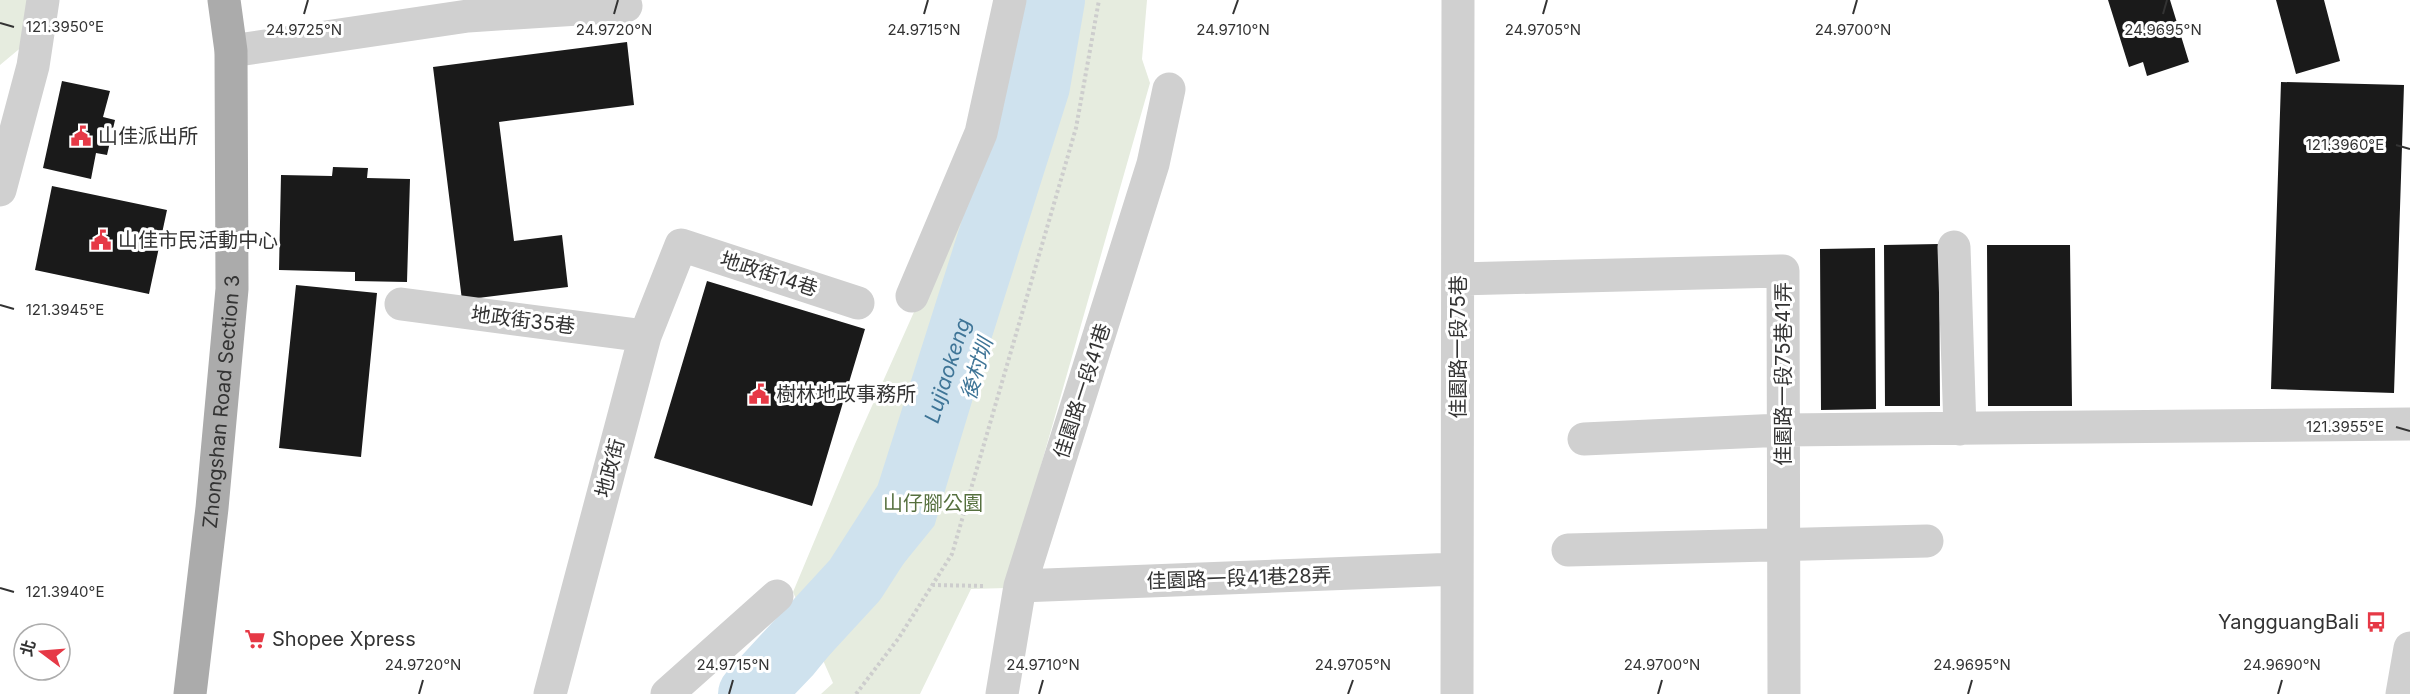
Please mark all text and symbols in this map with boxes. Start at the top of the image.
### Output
text: 121.3950°E [26,17,104,36]
text: 24.9725°N [266,20,342,39]
text: 24.9720°N [576,20,652,39]
text: 24.9715°N [887,20,961,39]
text: 24.9710°N [1196,20,1270,39]
text: 24.9705°N [1505,20,1581,39]
text: 24.9700°N [1815,20,1891,39]
text: 24.9695°N [2124,20,2202,39]
public building icon: 山佳派出所 [69,124,93,148]
place label: 山佳派出所 [98,124,198,148]
text: 121.3960°E [2306,135,2384,154]
public building icon: 山佳市民活動中心 [89,228,113,252]
place label: 山佳市民活動中心 [118,228,278,252]
street label: 地政街14巷 [717,247,821,301]
street label: Zhongshan Road Section 3 [198,275,244,530]
street label: 佳園路一段75巷 [1446,275,1470,419]
street label: 佳園路一段75巷41弄 [1771,282,1795,466]
text: 121.3945°E [26,300,104,319]
street label: 地政街35巷 [470,302,576,338]
water label: Lujiaokeng [919,315,976,426]
street label: 佳園路一段41巷 [1049,320,1115,462]
water label: 後村圳 [955,332,999,403]
public building icon: 樹林地政事務所 [747,382,771,406]
place label: 樹林地政事務所 [776,382,916,406]
text: 121.3955°E [2306,417,2384,436]
street label: 地政街 [591,436,629,500]
park label: 山仔腳公園 [883,491,983,515]
street label: 佳園路一段41巷28弄 [1146,563,1332,593]
text: 121.3940°E [26,582,104,601]
place label: YangguangBali [2218,610,2359,634]
bus stop icon: YangguangBali [2364,610,2388,634]
north arrow [12,622,72,682]
supermarket icon: Shopee Xpress [243,627,267,651]
place label: Shopee Xpress [272,627,416,651]
text: 北 [16,637,39,658]
text: 24.9720°N [385,655,461,674]
text: 24.9715°N [696,655,770,674]
text: 24.9710°N [1006,655,1080,674]
text: 24.9705°N [1315,655,1391,674]
text: 24.9700°N [1624,655,1700,674]
text: 24.9695°N [1933,655,2011,674]
text: 24.9690°N [2243,655,2321,674]

